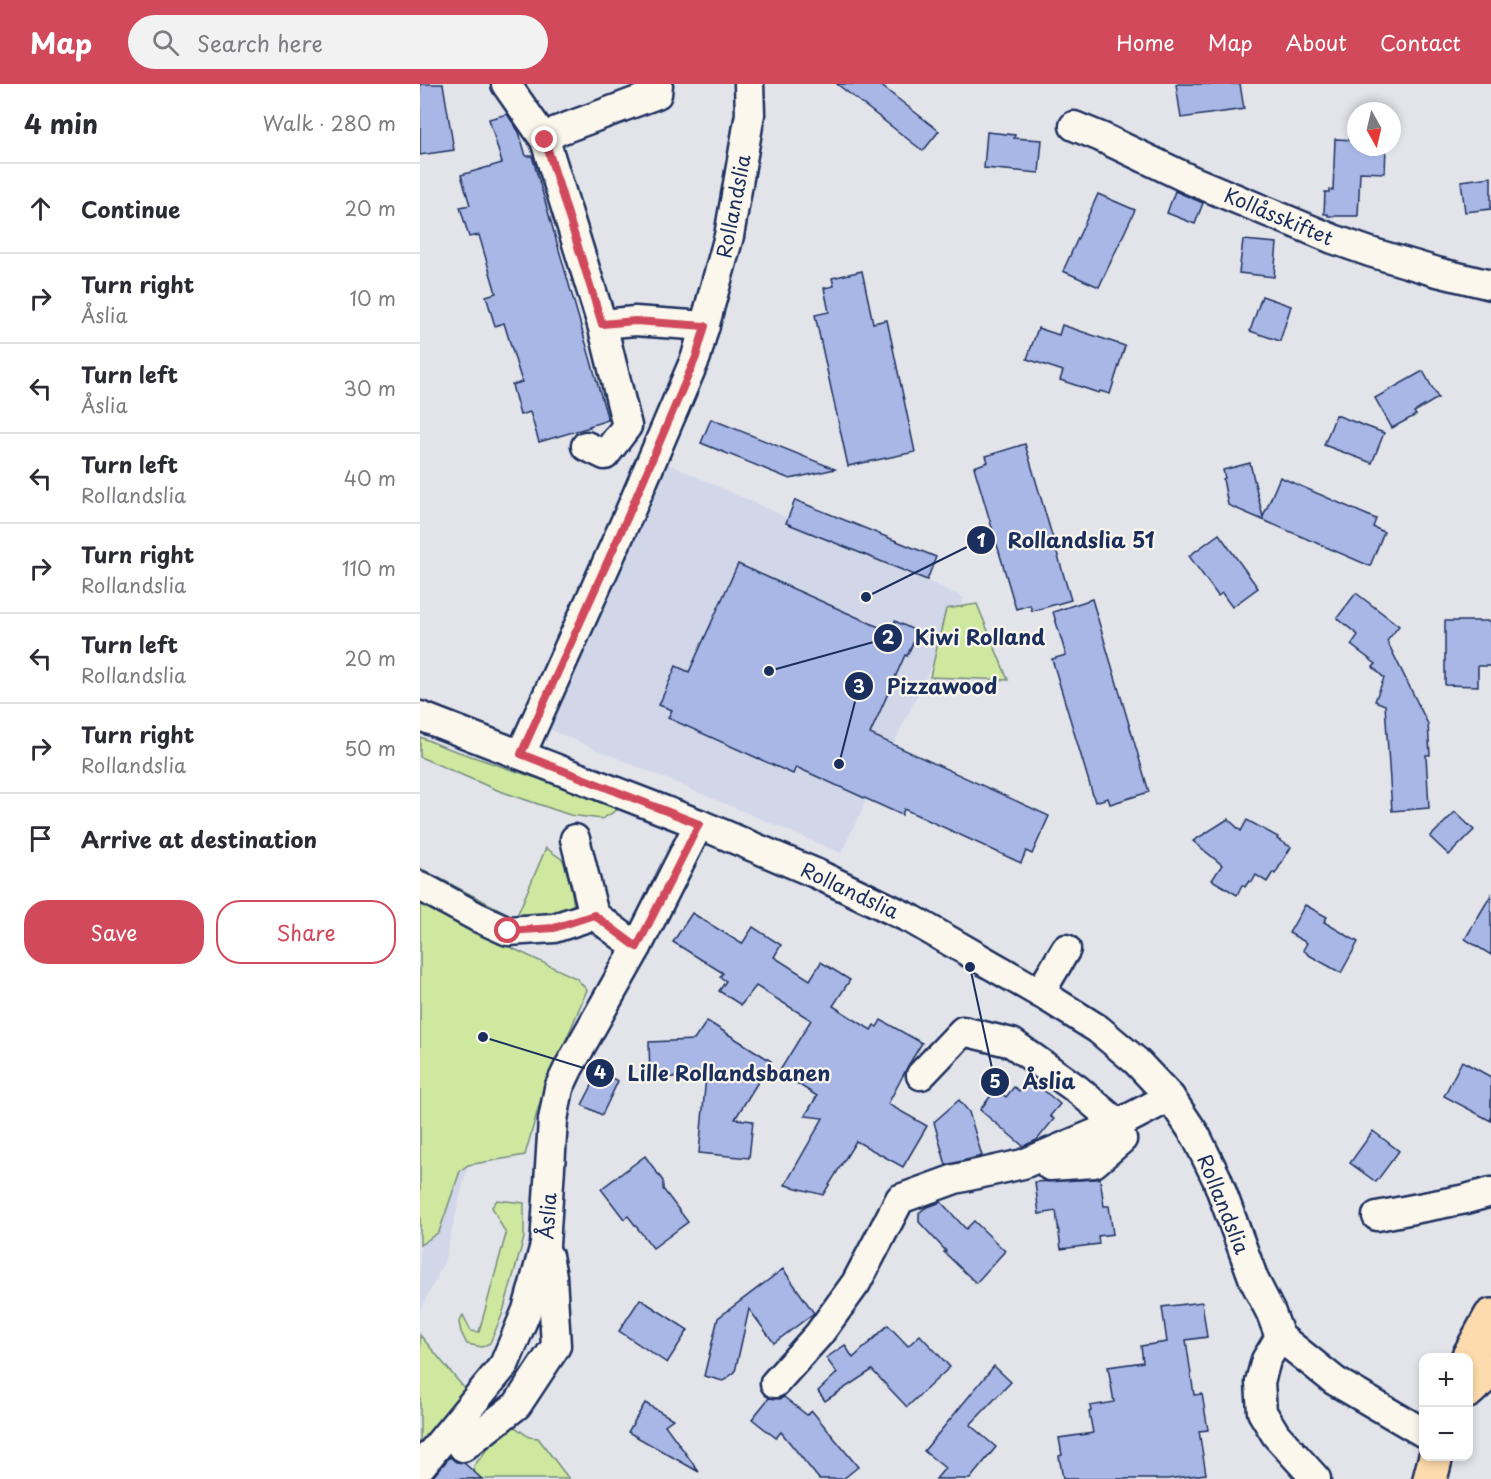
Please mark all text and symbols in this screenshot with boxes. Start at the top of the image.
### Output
search box [128,15,548,69]
text: Map [30,21,92,64]
icon: search [149,26,182,59]
text: Search here [197,26,323,59]
text: Home [1116,26,1175,58]
text: Map [1208,26,1253,58]
text: About [1286,26,1347,58]
text: Contact [1380,26,1461,58]
north arrow [1347,102,1401,156]
text: 4 min [24,104,98,143]
text: Walk · 280 m [263,108,396,138]
route end [531,126,557,152]
street label: Rollandslia [708,151,758,261]
street label: Kollåsskiftet [1220,179,1338,253]
icon: ahead [24,192,57,225]
text: Continue [81,192,180,225]
text: 20 m [344,193,396,223]
text: Turn right [81,267,194,300]
icon: right [24,282,57,315]
text: 10 m [349,283,396,313]
text: Åslia [81,300,128,330]
text: Turn left [81,357,178,390]
icon: left [24,372,57,405]
text: 30 m [343,373,396,403]
text: Åslia [81,390,128,420]
text: Turn left [81,447,178,480]
icon: left [24,462,57,495]
text: 40 m [344,463,396,493]
text: Rollandslia [81,480,186,510]
callout: Rollandslia 51 [966,521,1167,560]
text: Rollandslia 51 [1007,523,1155,555]
text: 1 [977,526,986,553]
text: Turn right [81,537,194,570]
icon: right [24,552,57,585]
text: 110 m [342,553,396,583]
text: Rollandslia [81,570,186,600]
callout: Kiwi Rolland [873,619,1057,658]
text: Kiwi Rolland [915,620,1045,652]
text: 2 [882,623,895,650]
text: Turn left [81,627,178,660]
icon: left [24,642,57,675]
text: 20 m [344,643,396,673]
text: Rollandslia [81,660,186,690]
callout: Pizzawood [844,667,1009,706]
text: Pizzawood [887,669,997,701]
text: 3 [853,672,865,699]
text: Turn right [81,717,194,750]
icon: right [24,732,57,765]
text: 50 m [344,733,396,763]
text: Rollandslia [81,750,186,780]
icon: arrive [24,822,57,855]
text: Arrive at destination [81,822,317,855]
street label: Rollandslia [796,854,905,926]
button: Save [24,900,204,964]
button: Share [216,900,396,964]
route start [494,917,520,943]
callout: Lille Rollandsbanen [585,1054,843,1093]
text: Lille Rollandsbanen [628,1056,830,1088]
text: 4 [594,1058,606,1085]
callout: Åslia [980,1062,1087,1101]
text: Åslia [1021,1064,1076,1096]
text: 5 [989,1067,1001,1094]
street label: Rollandslia [1190,1150,1258,1259]
street label: Åslia [530,1191,564,1240]
map controls [1419,1353,1473,1461]
button: + [1419,1353,1473,1407]
button: − [1419,1407,1473,1461]

